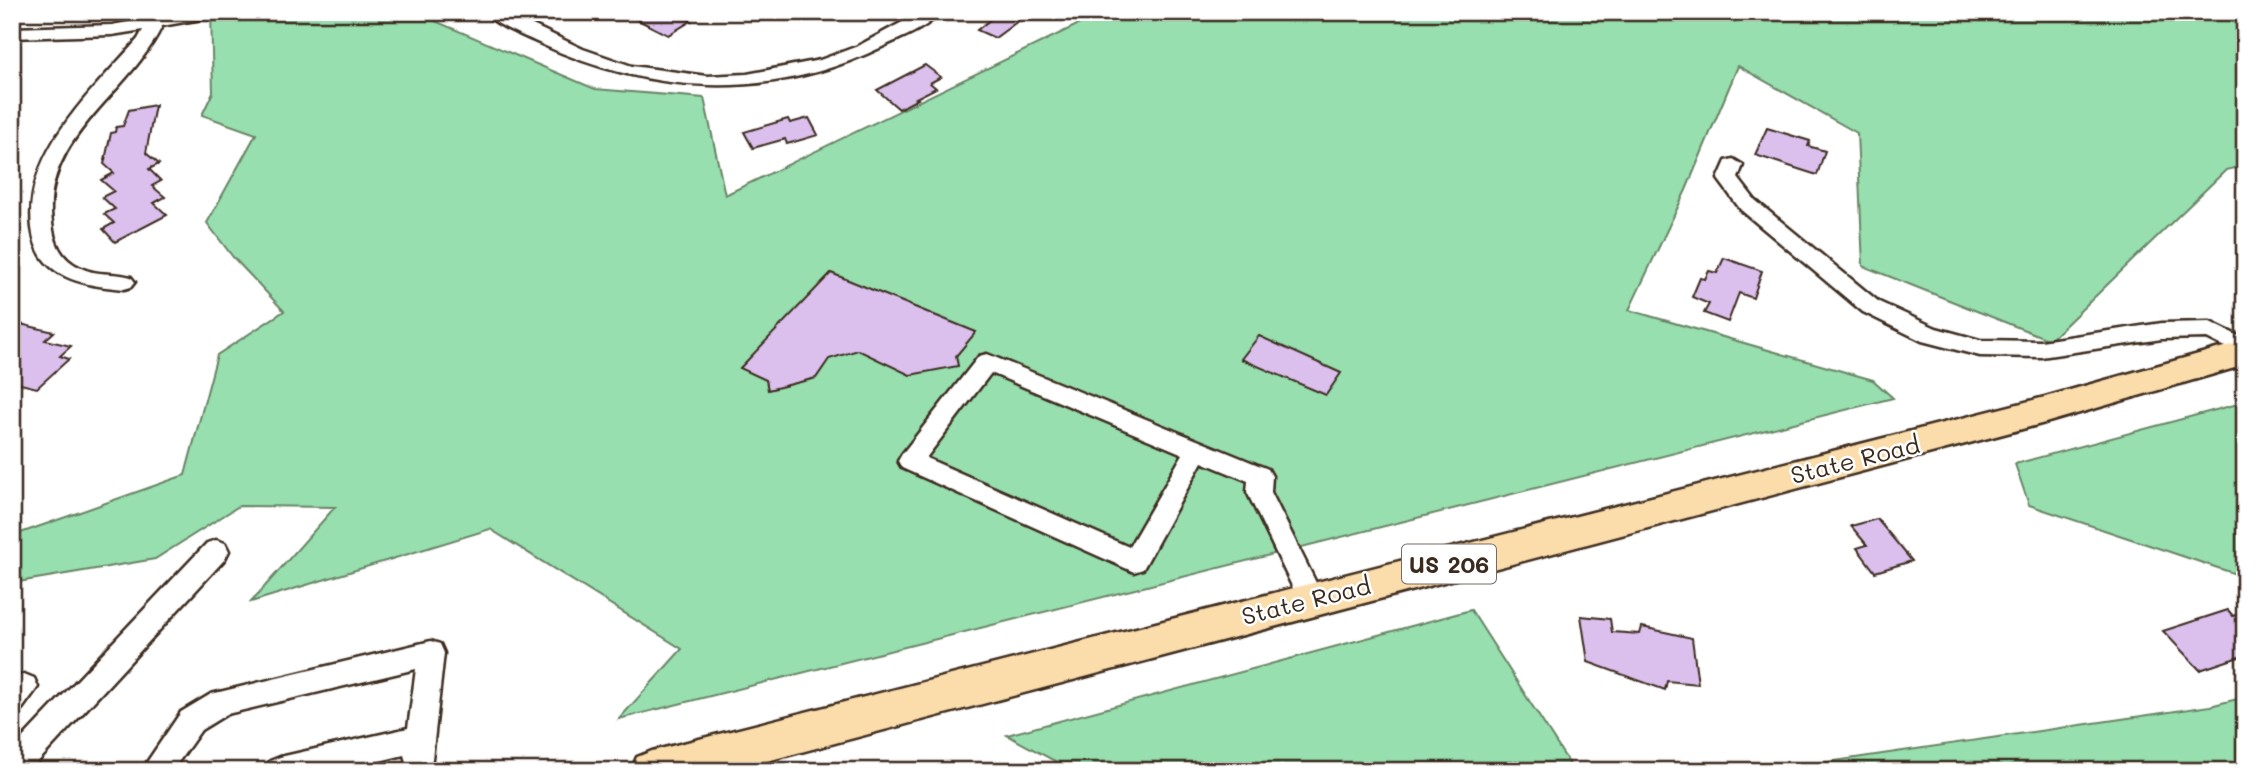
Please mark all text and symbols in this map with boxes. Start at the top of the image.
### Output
street label: State Road [1787,428,1923,490]
road number: US 206 [1402,544,1496,584]
street label: State Road [1238,569,1374,631]

